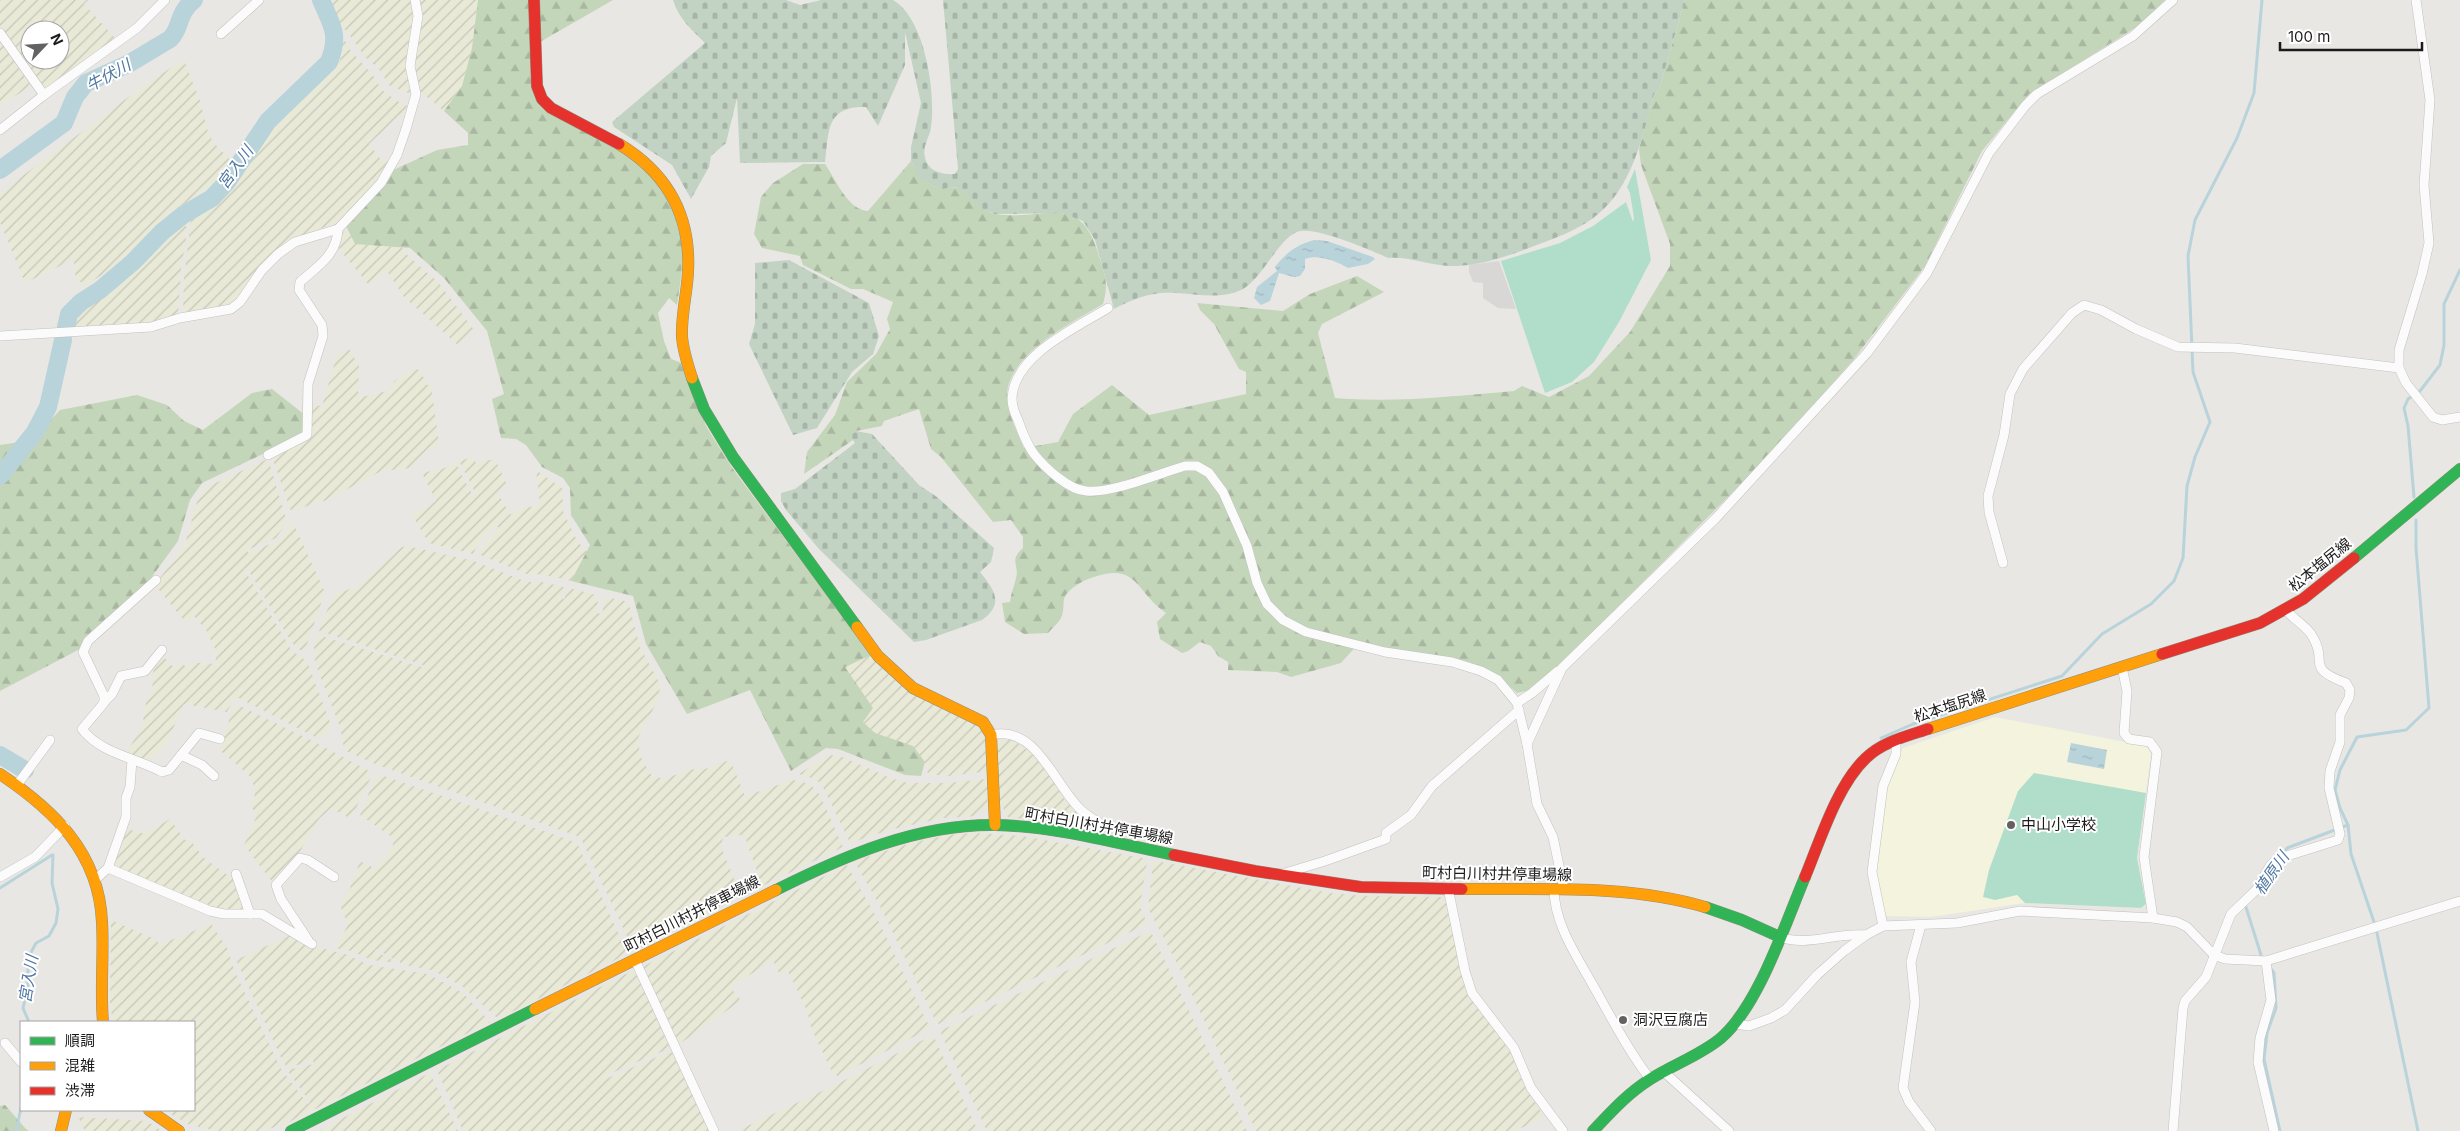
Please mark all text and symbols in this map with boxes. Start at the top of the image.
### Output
north arrow [20,20,70,70]
scale bar [2280,20,2422,52]
text: 100 m [2288,27,2330,46]
text: N [47,31,67,48]
water label: 牛伏川 [82,54,136,95]
water label: 宮入川 [213,140,258,192]
street label: 松本塩尻線 [2285,534,2355,596]
street label: 松本塩尻線 [1911,685,1988,726]
street label: 町村白川村井停車場線 [1024,803,1175,848]
place label: 中山小学校 [2021,815,2096,834]
marker: 中山小学校 [2005,819,2017,831]
water label: 植原川 [2249,846,2294,898]
street label: 町村白川村井停車場線 [1422,863,1572,884]
street label: 町村白川村井停車場線 [621,871,763,956]
water label: 宮入川 [14,952,42,1004]
place label: 洞沢豆腐店 [1633,1010,1708,1029]
marker: 洞沢豆腐店 [1617,1014,1629,1026]
legend [20,1021,195,1111]
text: 順調 [65,1031,95,1050]
text: 混雑 [65,1056,95,1075]
text: 渋滞 [65,1081,95,1100]

